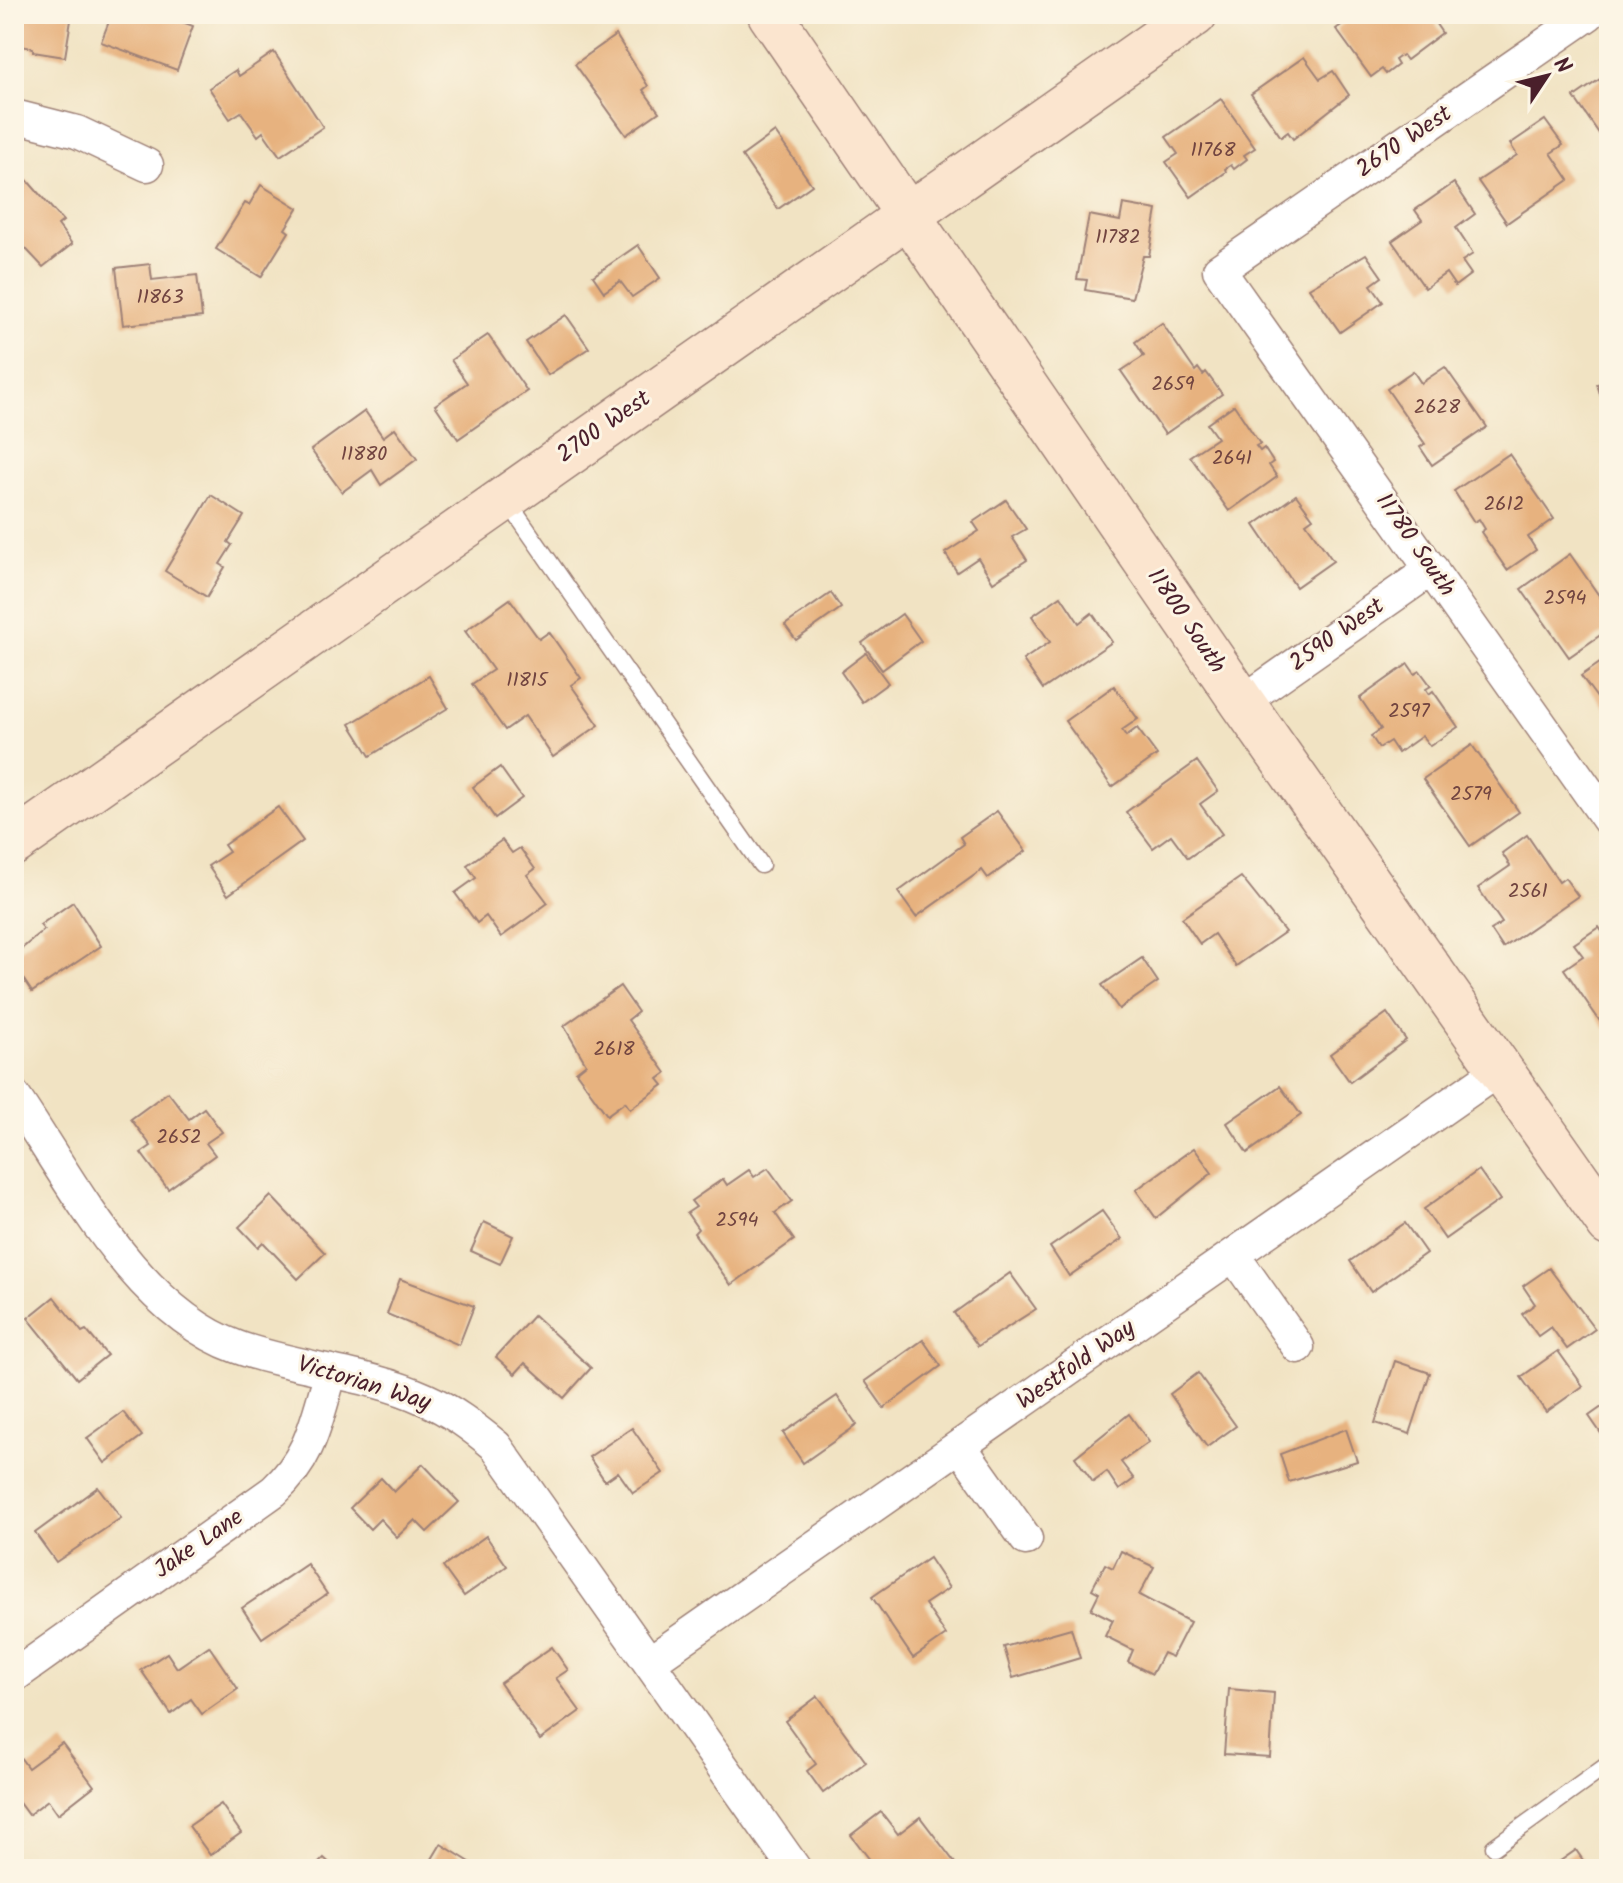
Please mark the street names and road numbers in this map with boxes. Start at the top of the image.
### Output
street label: 2670 West [1348,95,1461,189]
street label: 2700 West [549,380,660,474]
street label: 11780 South [1365,485,1465,605]
street label: 11800 South [1136,560,1236,682]
street label: 2590 West [1281,587,1394,682]
street label: Westfold Way [1008,1309,1144,1420]
street label: Victorian Way [292,1345,436,1423]
street label: Jake Lane [146,1499,252,1589]

